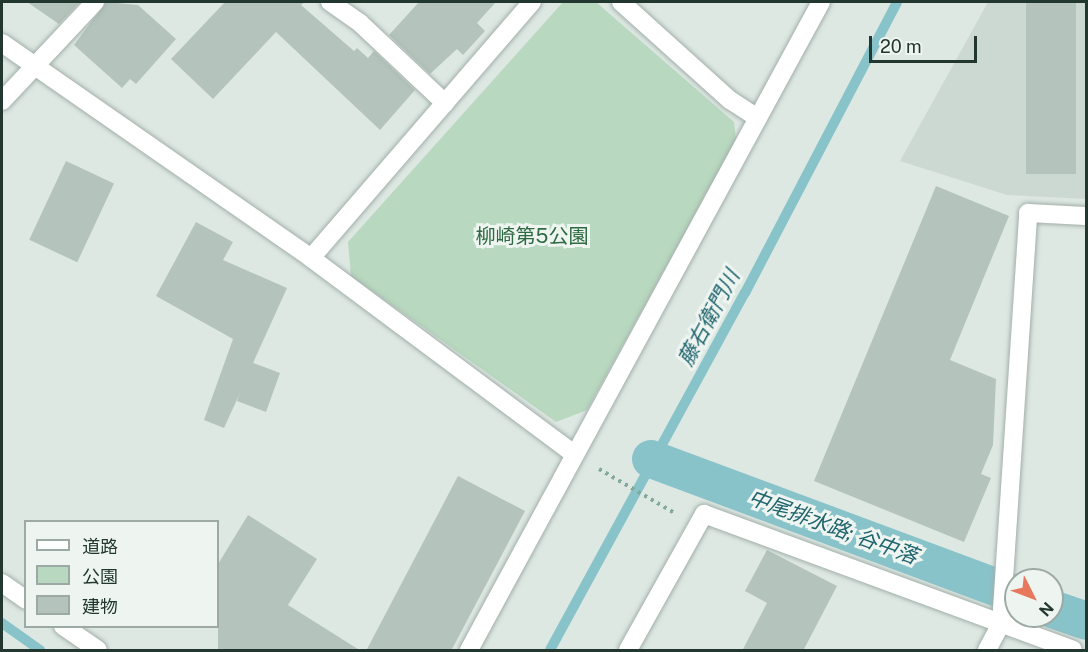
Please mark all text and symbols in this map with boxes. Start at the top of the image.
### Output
scale bar [872,24,980,62]
text: 20 m [880,36,922,57]
park label: 柳崎第5公園 [476,224,588,248]
water label: 藤右衛門川 [673,266,745,370]
water label: 中尾排水路; 谷中落 [745,485,921,569]
legend [24,520,219,628]
text: 道路 [82,536,118,557]
text: 公園 [82,566,118,587]
north arrow [1004,568,1064,628]
text: 建物 [82,596,118,617]
text: N [1035,598,1058,620]

